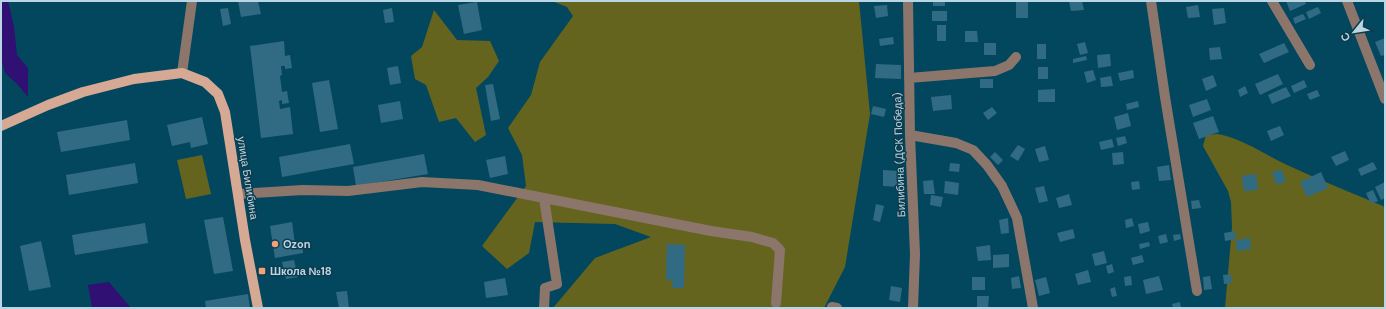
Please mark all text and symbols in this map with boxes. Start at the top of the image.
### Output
north arrow [1334,12,1374,52]
text: С [1337,30,1353,44]
street label: Билибина (ДСК Победа) [890,92,908,218]
street label: улица Билибина [235,136,262,221]
place label: Ozon [283,237,311,251]
marker: Ozon [270,239,280,249]
place label: Школа №18 [270,264,332,278]
marker: Школа №18 [257,266,267,276]

